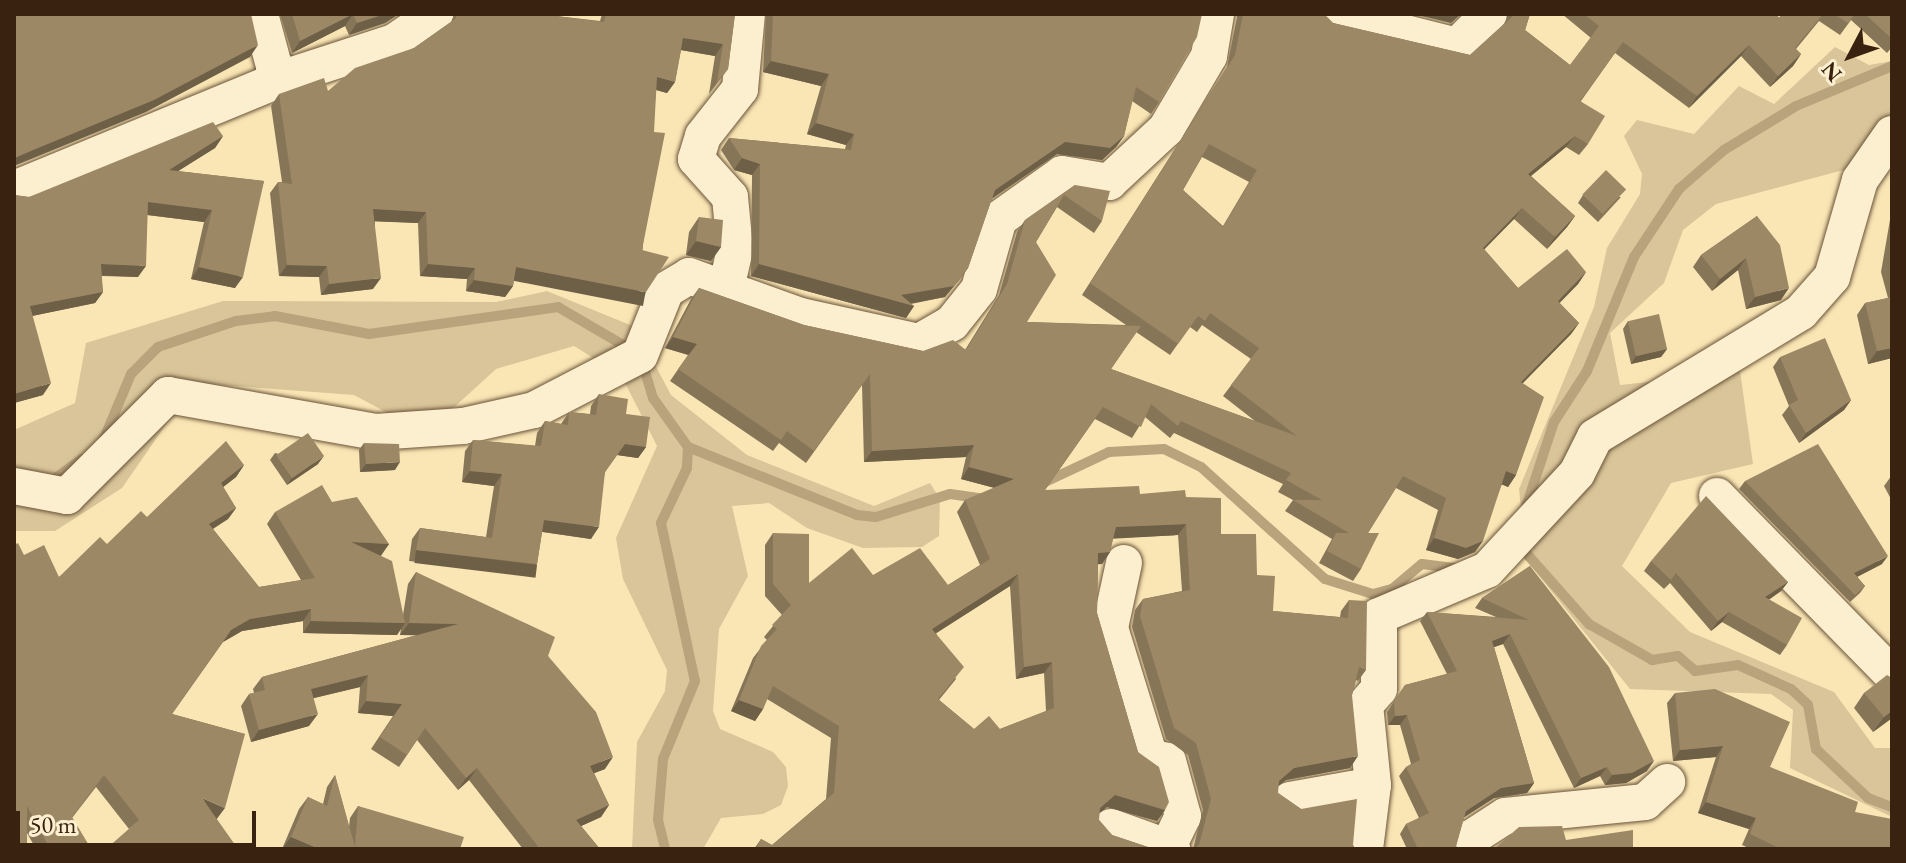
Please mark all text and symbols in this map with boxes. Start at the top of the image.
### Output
north arrow [1810,16,1890,96]
text: N [1815,56,1848,88]
scale bar [20,795,260,845]
text: 50 m [30,809,77,840]

